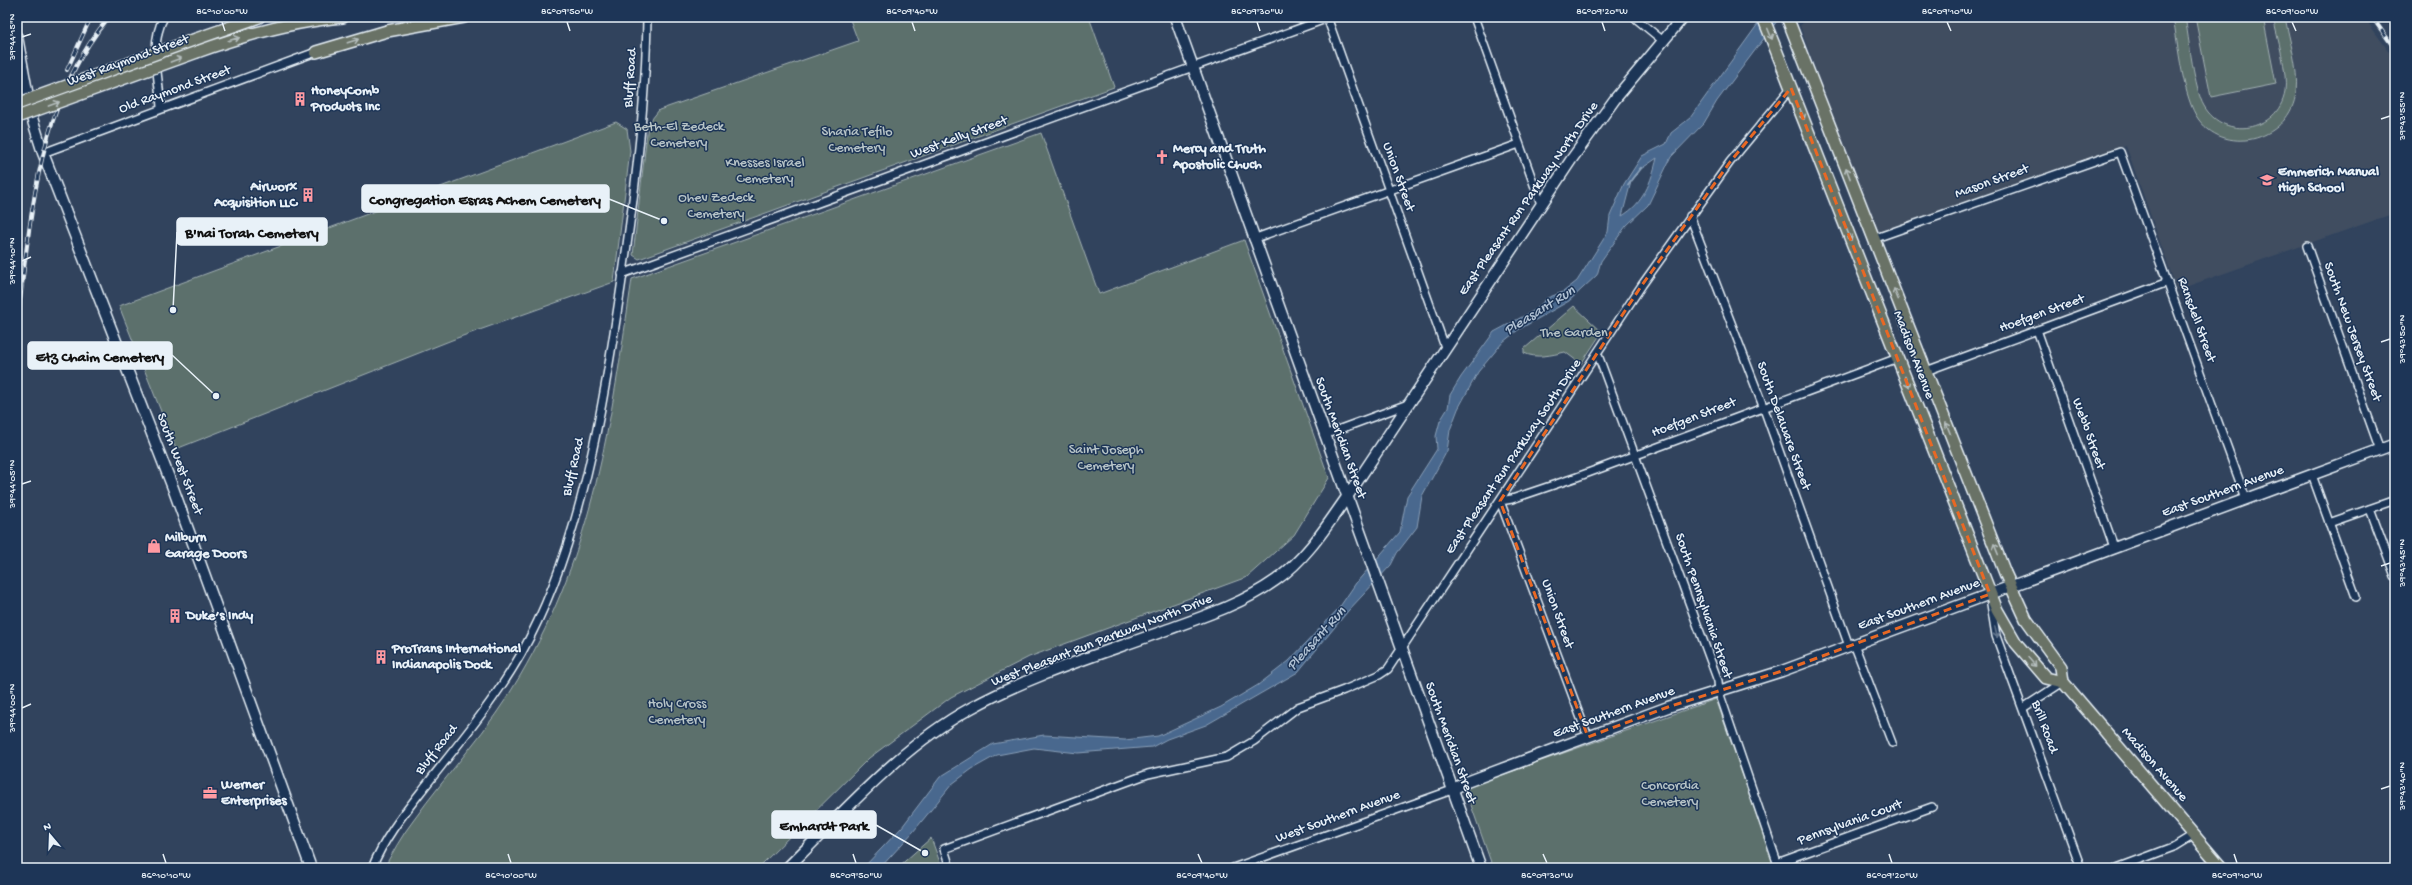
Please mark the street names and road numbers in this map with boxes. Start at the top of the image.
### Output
street label: West Raymond Street [65,31,192,91]
street label: Bluff Road [620,46,642,109]
street label: Old Raymond Street [117,61,234,118]
street label: East Pleasant Run Parkway North Drive [1455,98,1603,299]
street label: West Kelly Street [908,112,1011,163]
street label: Union Street [1378,140,1419,215]
street label: Mason Street [1953,160,2032,203]
street label: South New Jersey Street [2319,260,2386,405]
street label: Ransdell Street [2173,275,2220,366]
street label: Hoefgen Street [1997,290,2088,337]
street label: Madison Avenue [1888,308,1938,402]
street label: East Pleasant Run Parkway South Drive [1442,355,1586,558]
street label: South Delaware Street [1752,359,1815,494]
street label: South Meridian Street [1310,375,1370,502]
street label: Hoefgen Street [1649,394,1740,442]
street label: Webb Street [2067,396,2109,473]
street label: South West Street [152,411,207,518]
street label: Bluff Road [559,434,589,499]
street label: East Southern Avenue [2160,462,2287,522]
street label: South Pennsylvania Street [1670,531,1736,682]
street label: East Southern Avenue [1856,575,1983,635]
street label: Union Street [1537,577,1578,652]
street label: West Pleasant Run Parkway North Drive [989,591,1216,691]
street label: South Meridian Street [1420,680,1480,807]
street label: East Southern Avenue [1551,683,1678,743]
street label: Brill Road [2026,697,2062,758]
street label: Bluff Road [411,720,463,779]
street label: Madison Avenue [2117,724,2191,806]
street label: West Southern Avenue [1273,786,1403,847]
street label: Pennsylvania Court [1794,796,1906,850]

